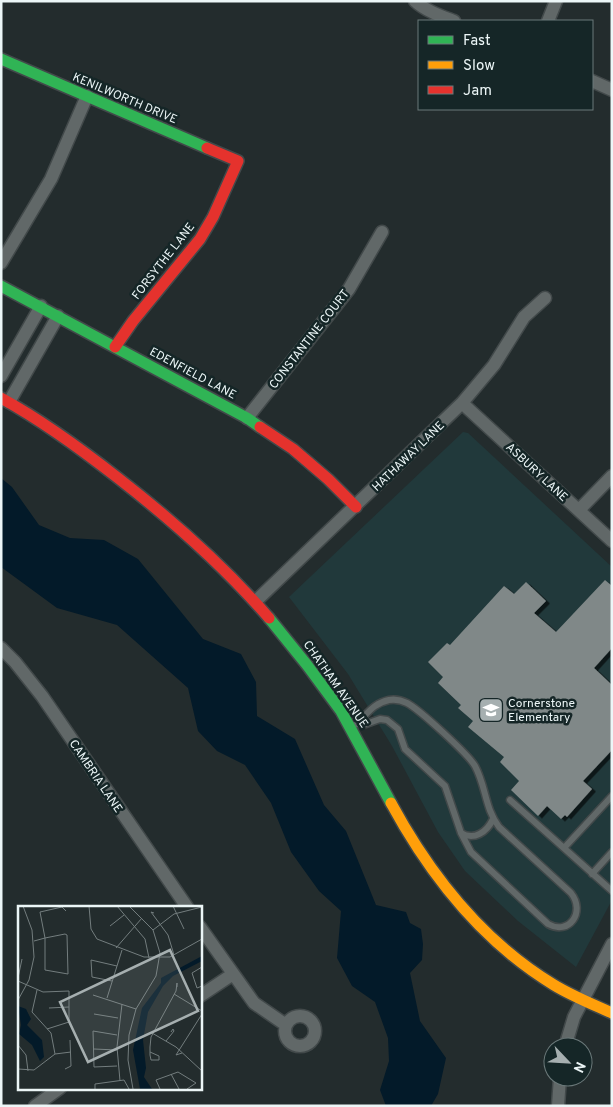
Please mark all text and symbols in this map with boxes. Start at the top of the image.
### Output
legend [418,20,593,110]
text: Fast [463,32,491,51]
text: Slow [463,57,495,76]
street label: KENILWORTH DRIVE [70,70,179,128]
text: Jam [463,82,492,101]
street label: FORSYTHE LANE [129,220,199,303]
street label: CONSTANTINE COURT [266,287,354,393]
street label: EDENFIELD LANE [146,344,239,404]
street label: HATHAWAY LANE [369,418,448,495]
street label: ASBURY LANE [502,440,571,506]
street label: CHATHAM AVENUE [299,638,371,731]
place label: Cornerstone Elementary [508,696,575,726]
school or university icon: Cornerstone Elementary [478,697,504,723]
street label: CAMBRIA LANE [65,737,126,816]
inset map [18,906,201,1090]
north arrow [543,1037,593,1087]
text: N [569,1059,588,1075]

